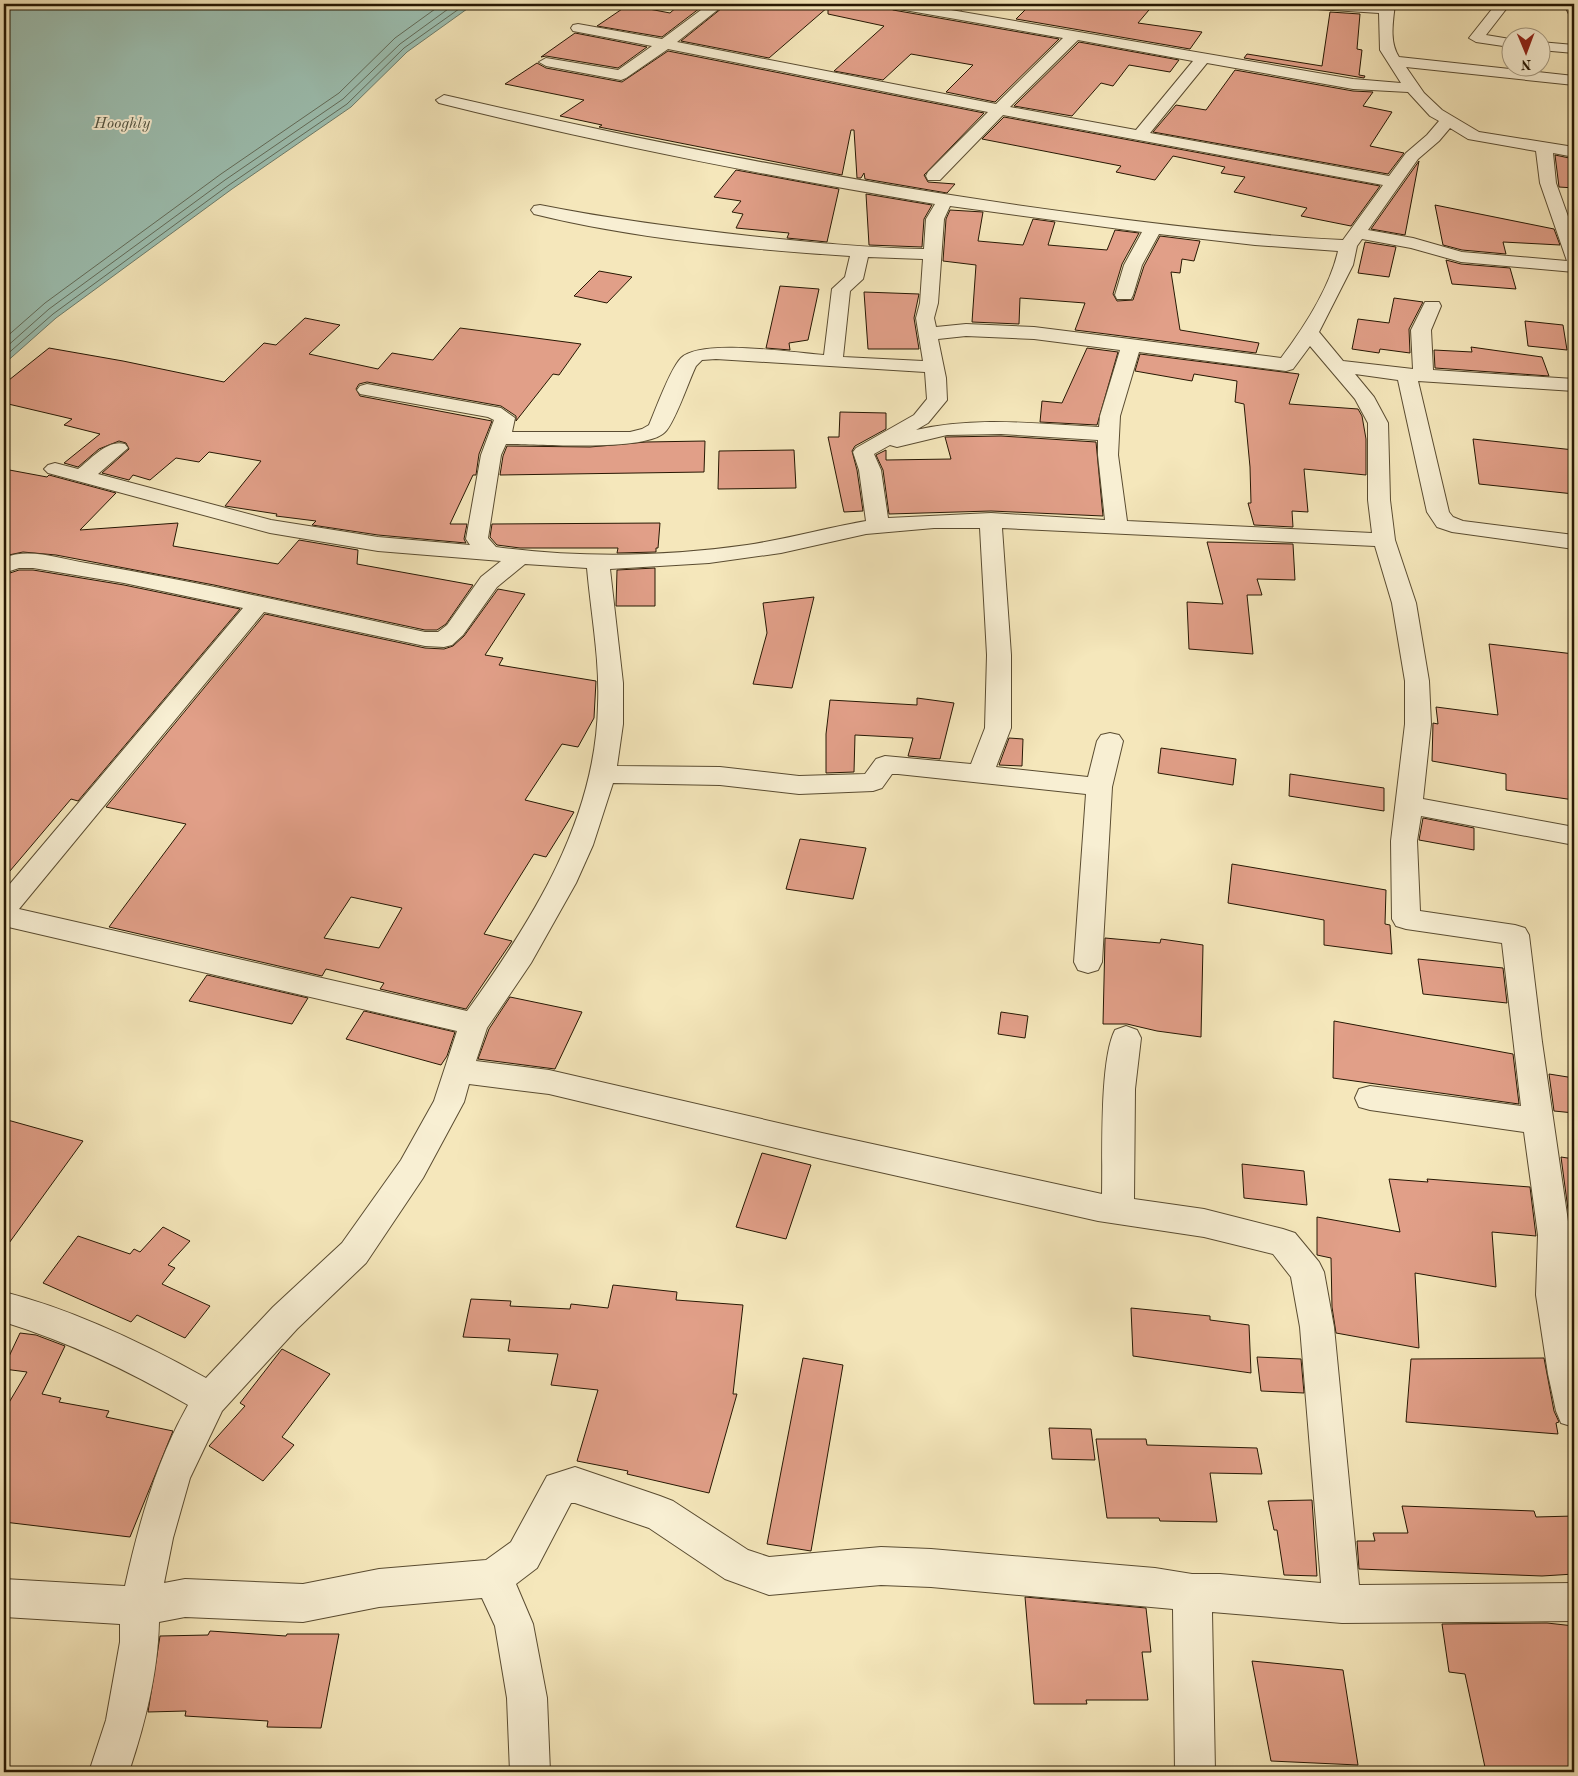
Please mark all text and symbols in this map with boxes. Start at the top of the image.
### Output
north arrow [1500,28,1550,78]
text: N [1520,57,1532,71]
water label: Hooghly [93,116,151,132]

